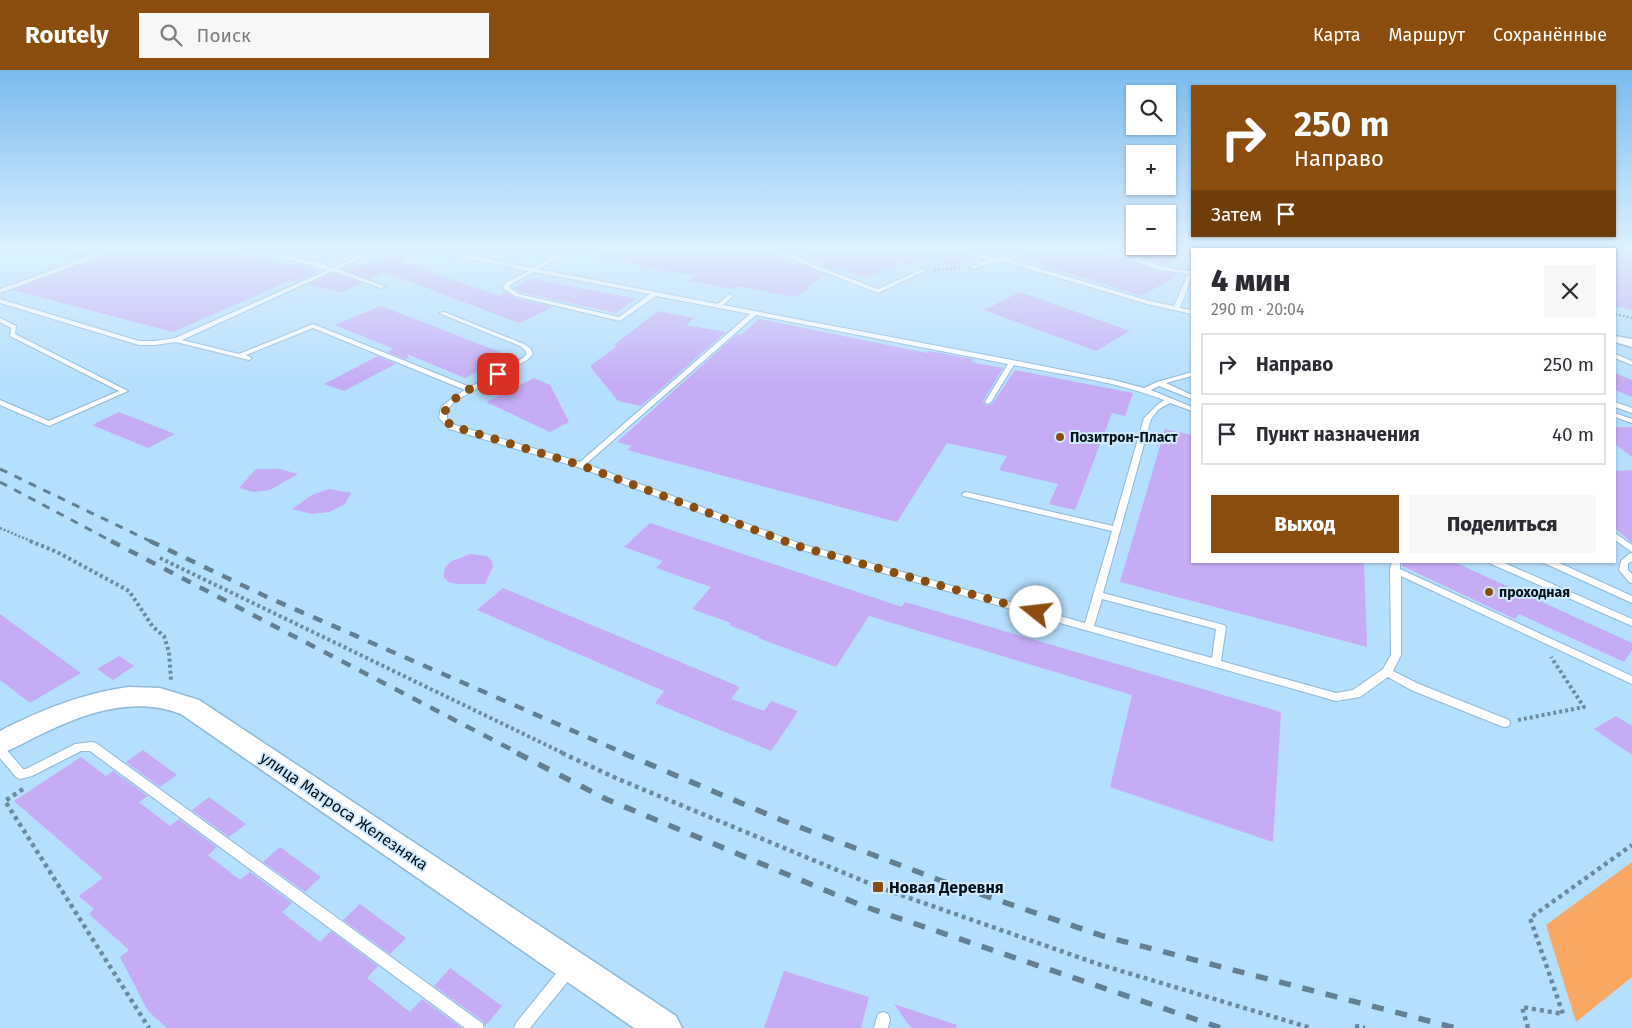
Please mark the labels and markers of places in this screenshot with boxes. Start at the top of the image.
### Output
pin [477,353,519,395]
place label: Позитрон-Пласт [1070,429,1178,446]
marker: Позитрон-Пласт [1054,431,1066,443]
place label: проходная [1499,584,1570,601]
marker: проходная [1483,586,1495,598]
place label: Новая Деревня [889,878,1004,897]
marker: Новая Деревня [871,880,885,894]

